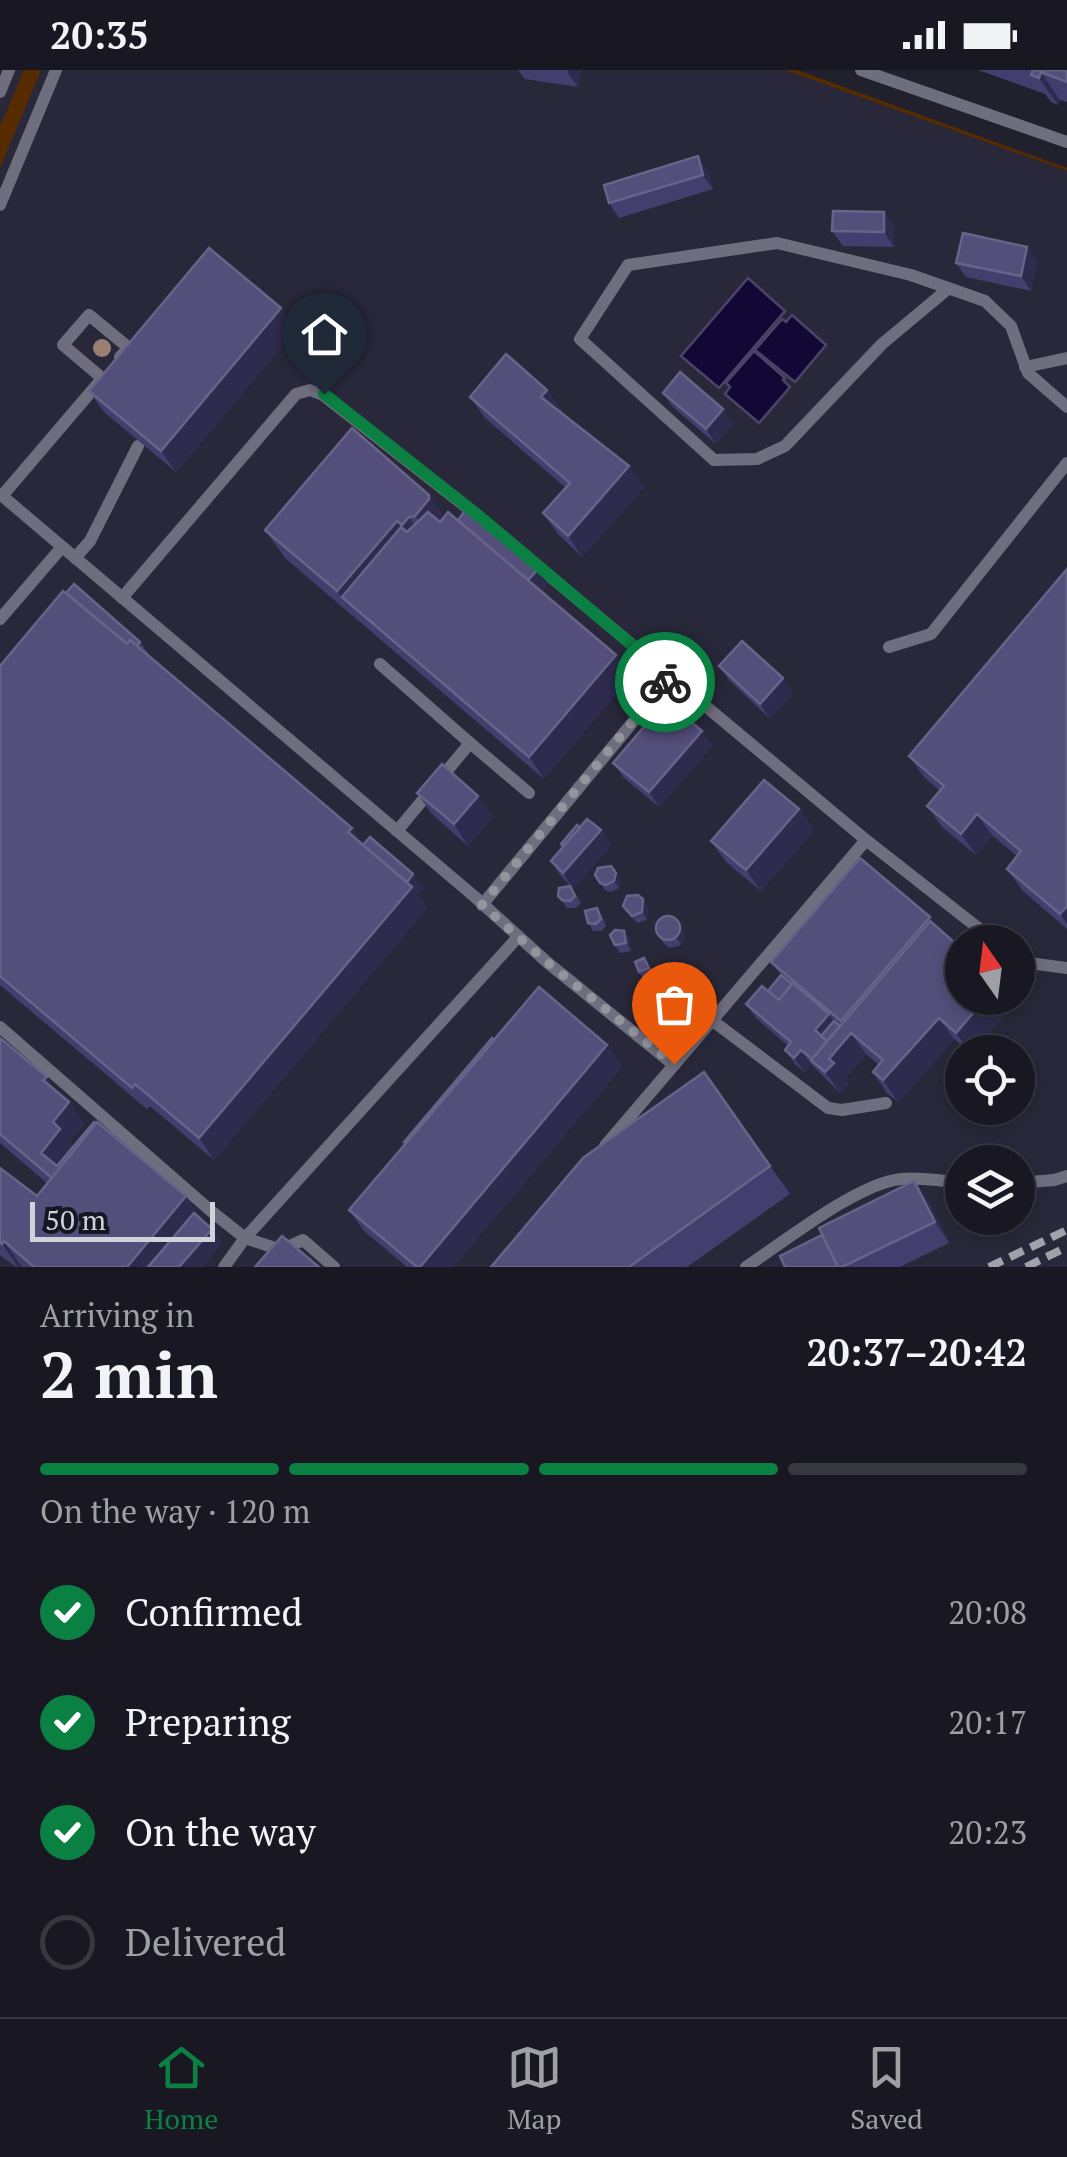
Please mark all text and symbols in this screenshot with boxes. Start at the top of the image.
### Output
text: 20:35 [50,10,149,60]
pin [282,292,367,395]
icon: home [297,307,352,362]
courier [615,632,715,732]
icon: bike [638,655,693,710]
north arrow [945,925,1035,1015]
map controls [945,925,1035,1235]
pin [632,962,717,1065]
icon: bag [647,977,702,1032]
button: locate [945,1035,1035,1125]
button: layers [945,1145,1035,1235]
scale bar [30,1197,215,1242]
text: 50 m [45,1201,106,1238]
text: Arriving in [40,1294,194,1336]
text: 20:37–20:42 [806,1327,1027,1377]
text: 2 min [40,1330,218,1417]
text: On the way · 120 m [40,1490,310,1532]
icon: check [40,1585,95,1640]
text: Confirmed [125,1587,303,1637]
text: 20:08 [948,1591,1027,1633]
icon: check [40,1695,95,1750]
text: Preparing [125,1697,291,1747]
text: 20:17 [948,1701,1027,1743]
icon: check [40,1805,95,1860]
text: On the way [125,1807,316,1857]
text: 20:23 [948,1811,1027,1853]
text: Delivered [125,1917,286,1967]
tab: Home [144,2040,218,2137]
tab: Map [507,2040,562,2137]
tab: Saved [850,2040,923,2137]

